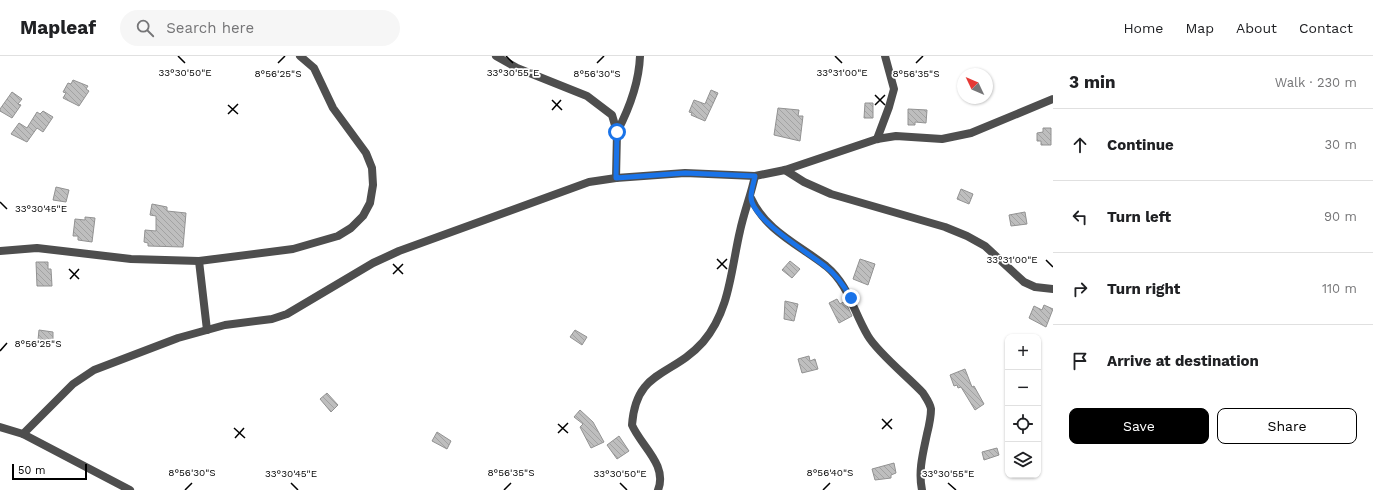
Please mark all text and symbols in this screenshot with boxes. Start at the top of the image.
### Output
search box [120,10,400,46]
text: Mapleaf [20,16,96,39]
icon: search [134,17,156,39]
text: Search here [166,19,254,37]
text: Home [1123,20,1163,36]
text: Map [1185,20,1214,36]
text: About [1236,20,1277,36]
text: Contact [1299,20,1353,36]
text: 33°30'50"E [158,67,212,78]
text: 33°30'55"E [487,67,539,78]
text: 33°31'00"E [816,67,868,78]
text: 8°56'25"S [254,68,302,79]
text: 8°56'30"S [573,68,621,79]
text: 8°56'35"S [892,68,940,79]
north arrow [957,68,993,104]
text: 3 min [1069,72,1115,92]
text: Walk · 230 m [1275,75,1357,90]
route start [608,123,626,141]
icon: ahead [1069,134,1091,156]
text: Continue [1107,136,1174,154]
text: 30 m [1325,137,1357,152]
text: 33°30'45"E [15,203,67,214]
icon: left [1069,206,1091,228]
text: Turn left [1107,208,1171,226]
text: 90 m [1324,209,1357,224]
text: 33°31'00"E [986,254,1038,265]
icon: right [1069,278,1091,300]
text: Turn right [1107,280,1180,298]
text: 110 m [1322,281,1357,296]
route end [842,289,860,307]
map controls [1005,334,1041,478]
button: + [1005,334,1041,370]
text: 8°56'25"S [14,338,62,349]
icon: arrive [1069,350,1091,372]
text: Arrive at destination [1107,352,1259,370]
button: − [1005,370,1041,406]
button: locate [1005,406,1041,442]
button: Save [1069,408,1209,444]
button: Share [1217,408,1357,444]
button: layers [1005,442,1041,478]
scale bar [12,462,87,481]
text: 50 m [18,464,45,477]
text: 8°56'30"S [168,467,216,478]
text: 8°56'35"S [487,467,535,478]
text: 8°56'40"S [807,467,853,478]
text: 33°30'45"E [265,468,317,479]
text: 33°30'50"E [593,468,647,479]
text: 33°30'55"E [922,468,974,479]

